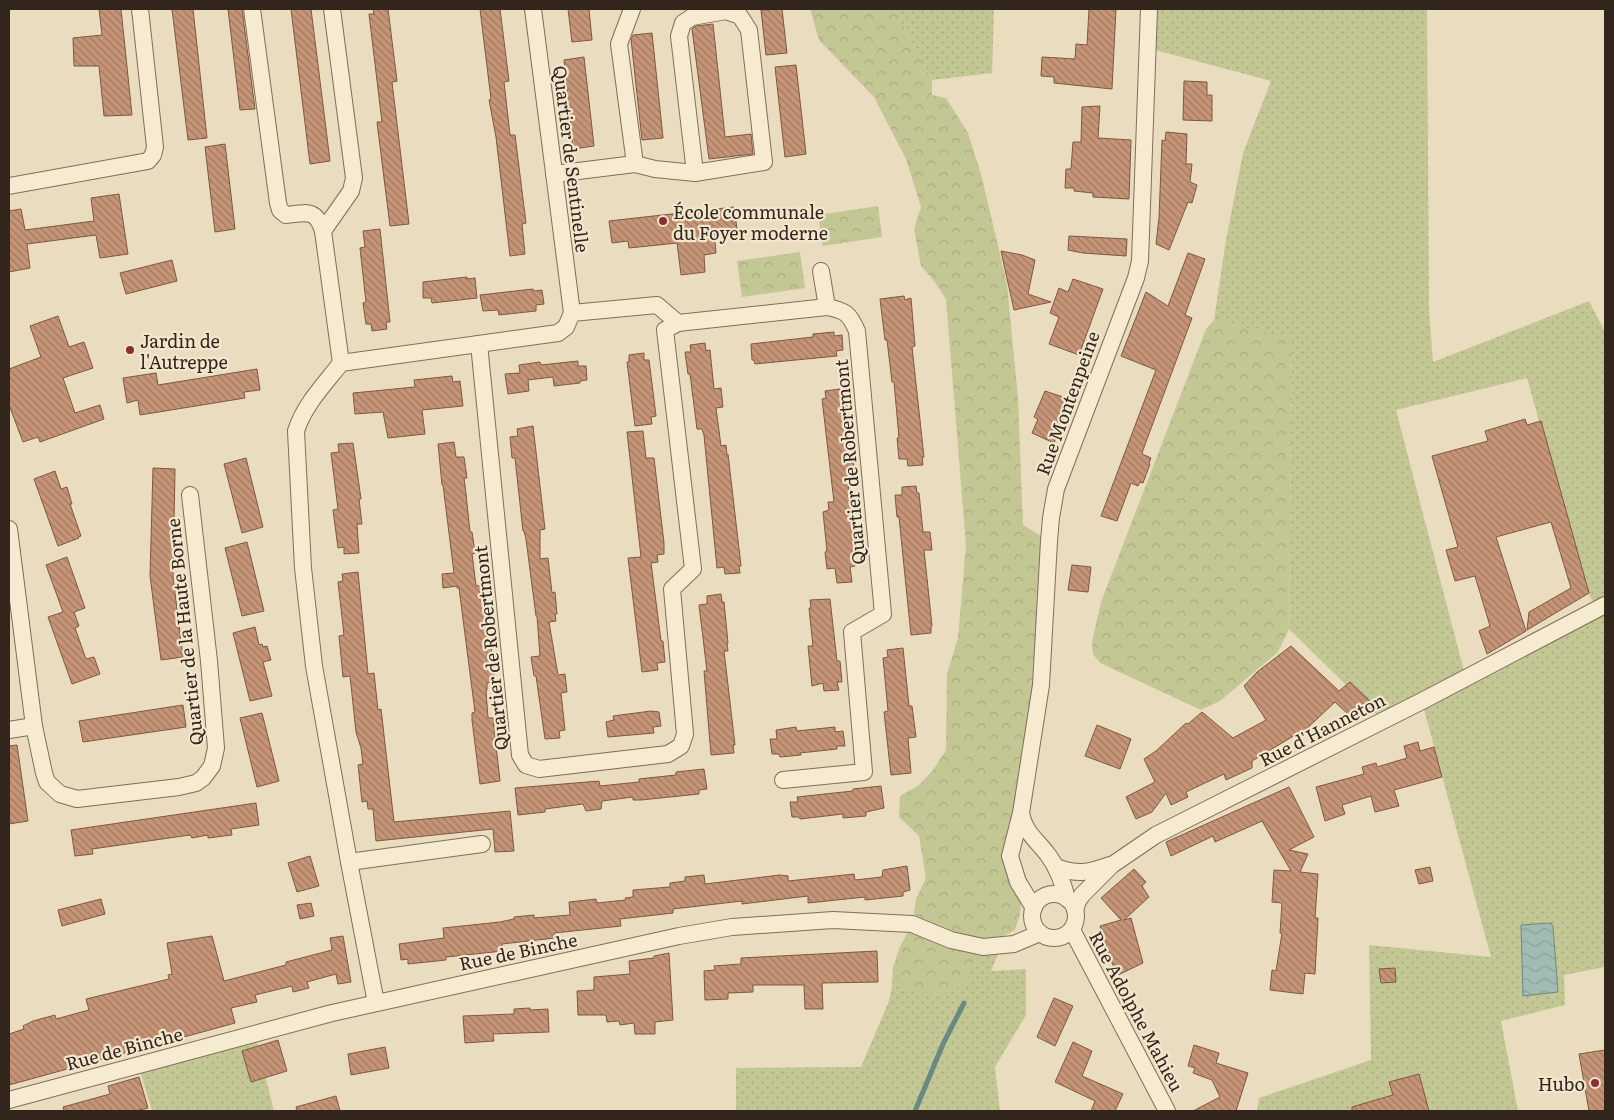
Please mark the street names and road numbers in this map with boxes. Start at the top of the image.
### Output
street label: Quartier de Sentinelle [547,64,597,254]
street label: Rue Montenpeine [1028,327,1106,479]
street label: Quartier de Robertmont [827,358,871,566]
street label: Quartier de la Haute Borne [159,517,209,747]
street label: Quartier de Robertmont [466,544,514,752]
street label: Rue d'Hanneton [1254,685,1390,772]
street label: Rue de Binche [456,925,580,977]
street label: Rue Adolphe Mahieu [1083,926,1191,1096]
street label: Rue de Binche [63,1019,185,1077]

